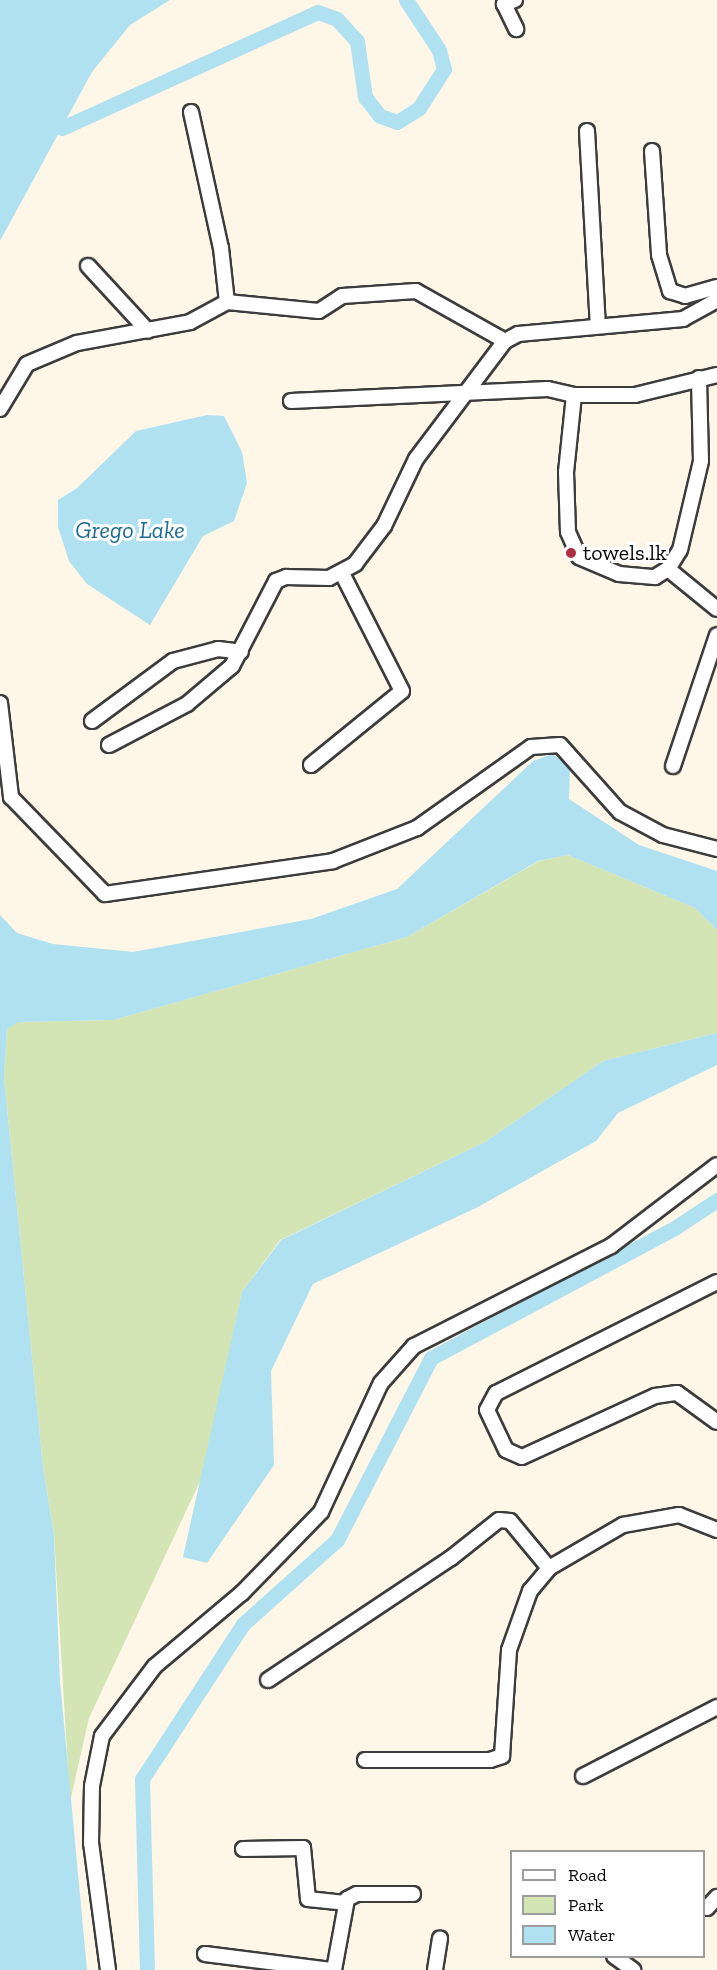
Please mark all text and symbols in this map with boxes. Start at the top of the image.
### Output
water label: Grego Lake [75,516,185,544]
place label: towels.lk [583,540,667,566]
marker: towels.lk [564,546,578,560]
legend [510,1850,705,1958]
text: Road [568,1864,607,1886]
text: Park [568,1894,604,1916]
text: Water [568,1924,615,1946]

